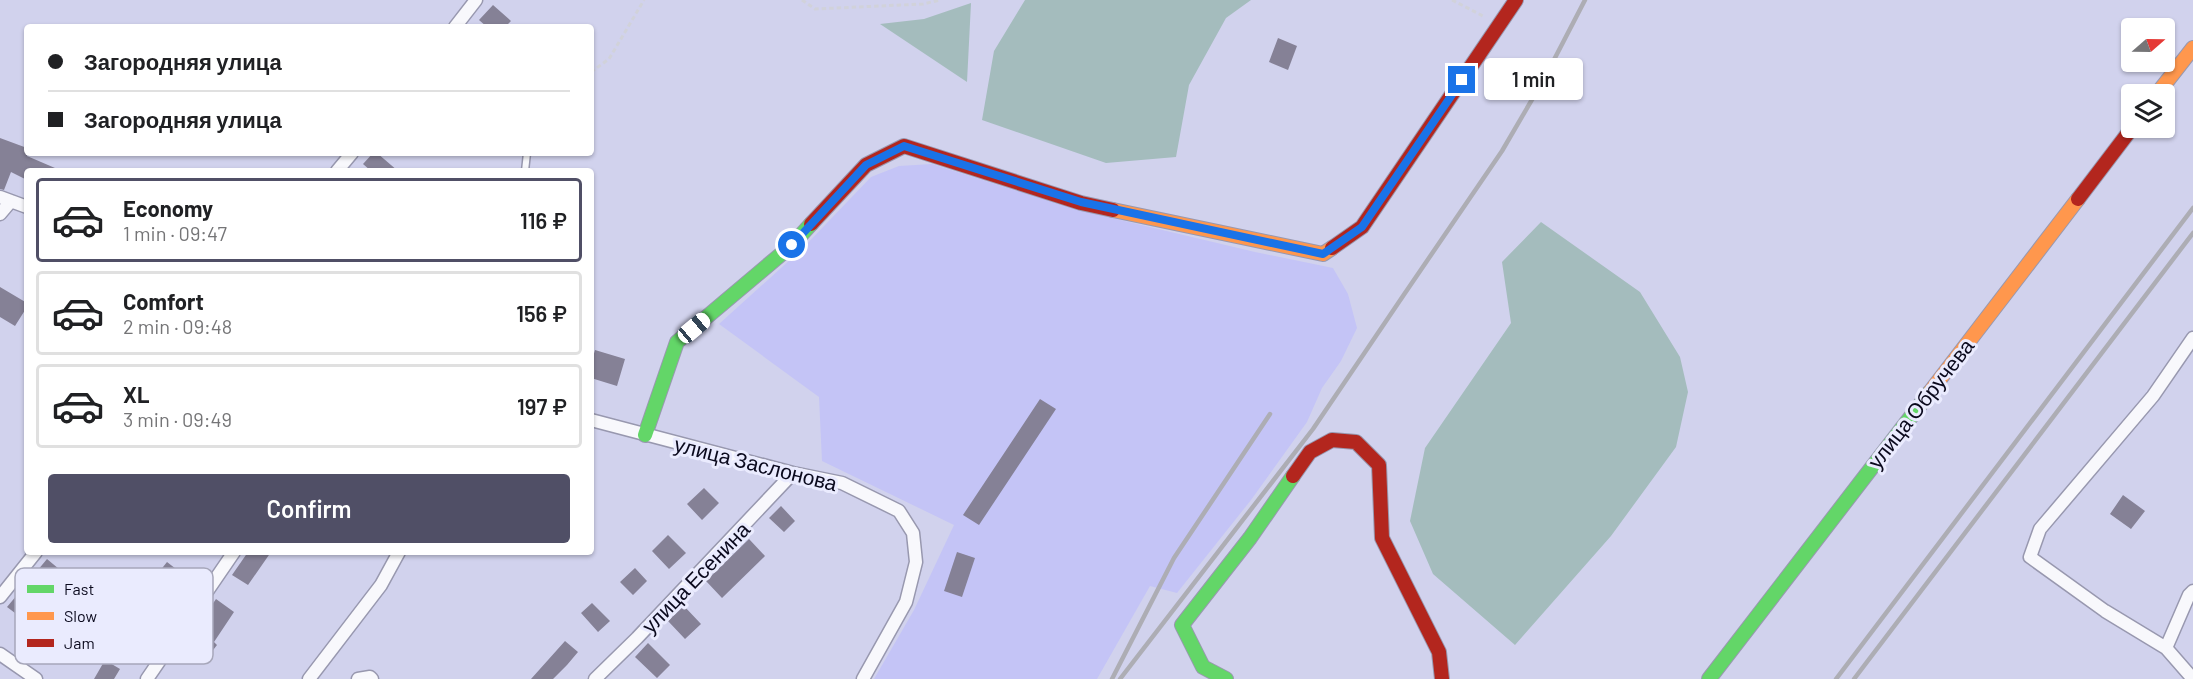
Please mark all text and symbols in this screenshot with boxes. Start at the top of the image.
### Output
north arrow [2121,18,2175,72]
map controls [2121,18,2175,138]
text: Загородняя улица [84,48,282,74]
callout: 1 min [1483,59,1582,101]
route end [1448,66,1475,93]
text: 1 min [1512,67,1555,91]
button: layers [2121,84,2175,138]
text: Загородняя улица [84,106,282,132]
icon: car [51,193,105,247]
text: Economy [123,195,213,221]
text: 116 ₽ [520,207,567,233]
text: 1 min · 09:47 [123,221,227,245]
route start [778,231,805,258]
icon: car [51,286,105,340]
text: Comfort [123,288,204,314]
text: 156 ₽ [516,300,567,326]
car [674,310,714,346]
text: 2 min · 09:48 [123,314,232,338]
street label: улица Обручева [1862,333,1979,473]
icon: car [51,379,105,433]
text: XL [123,381,149,407]
text: 197 ₽ [517,393,567,419]
text: 3 min · 09:49 [123,407,232,431]
street label: улица Заслонова [672,431,840,495]
button: Confirm [48,474,570,543]
street label: улица Есенина [636,516,754,638]
legend [15,568,213,664]
text: Fast [64,579,94,598]
text: Slow [64,606,97,625]
text: Jam [64,633,95,652]

